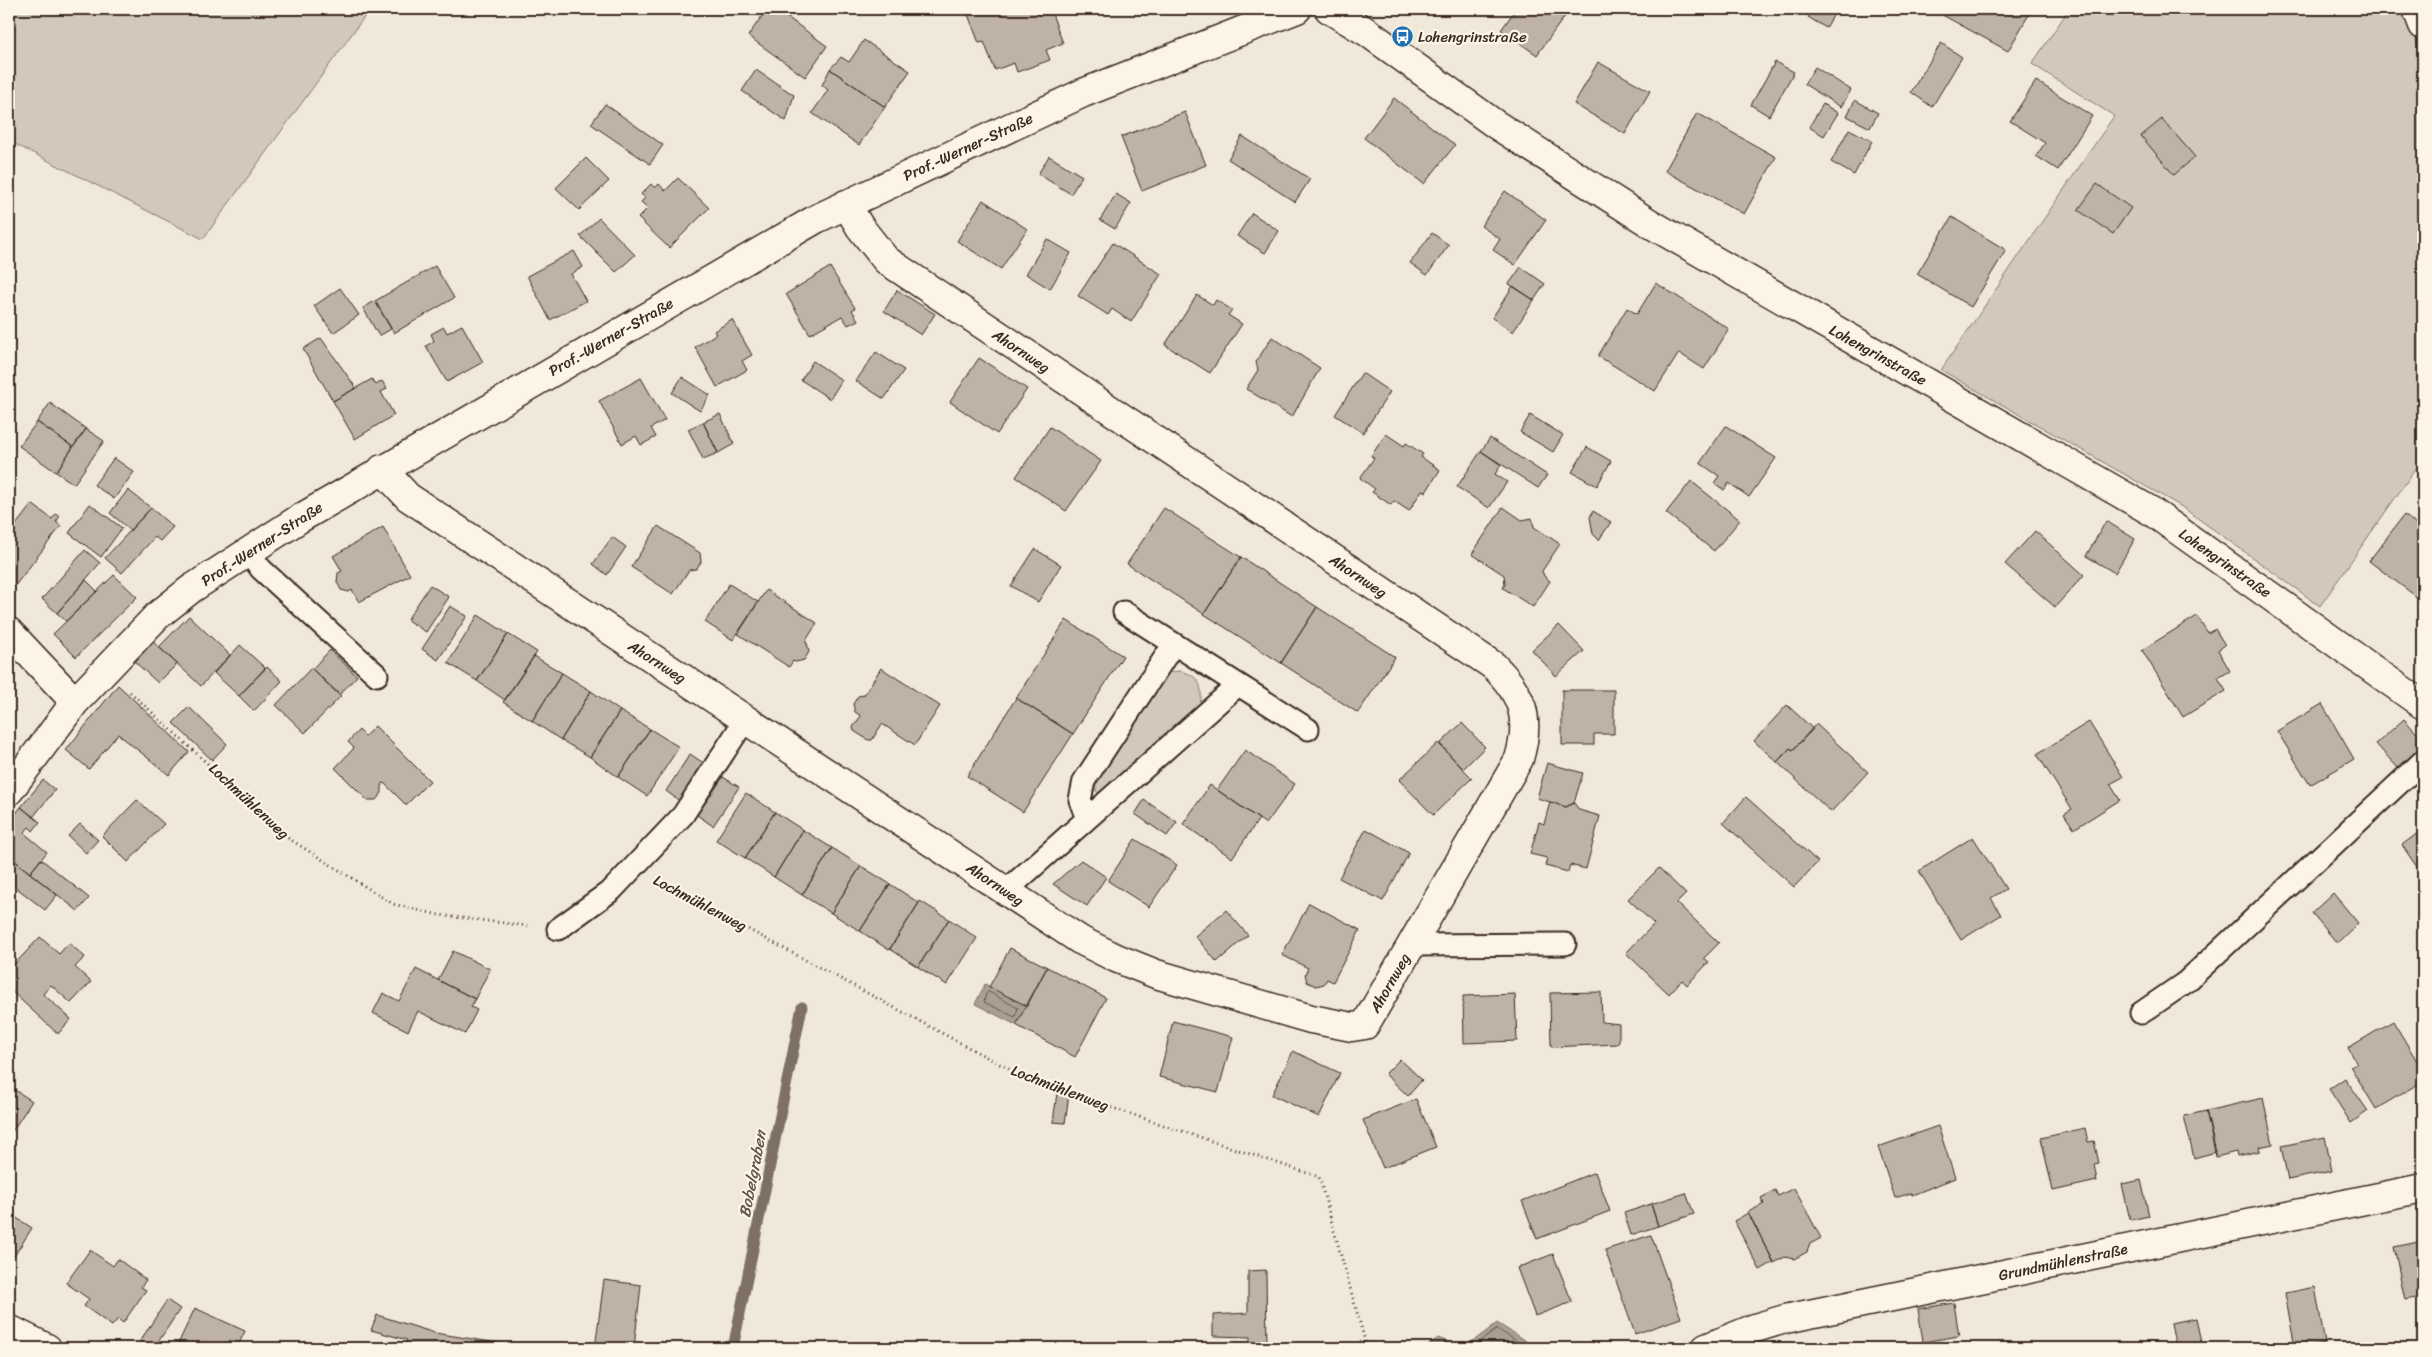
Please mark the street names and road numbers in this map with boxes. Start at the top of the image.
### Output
street label: Prof.-Werner-Straße [899,105,1038,189]
street label: Prof.-Werner-Straße [543,290,679,383]
street label: Lohengrinstraße [1824,317,1932,393]
street label: Ahornweg [986,321,1056,380]
street label: Prof.-Werner-Straße [196,495,328,593]
street label: Lohengrinstraße [2173,521,2277,605]
street label: Ahornweg [1323,546,1393,605]
street label: Ahornweg [622,633,692,691]
street label: Lochmühlenweg [202,756,296,846]
street label: Ahornweg [960,854,1030,913]
street label: Lochmühlenweg [648,867,752,939]
street label: Ahornweg [1362,948,1418,1019]
street label: Lochmühlenweg [1007,1057,1113,1119]
street label: Grundmühlenstraße [1996,1236,2130,1288]

